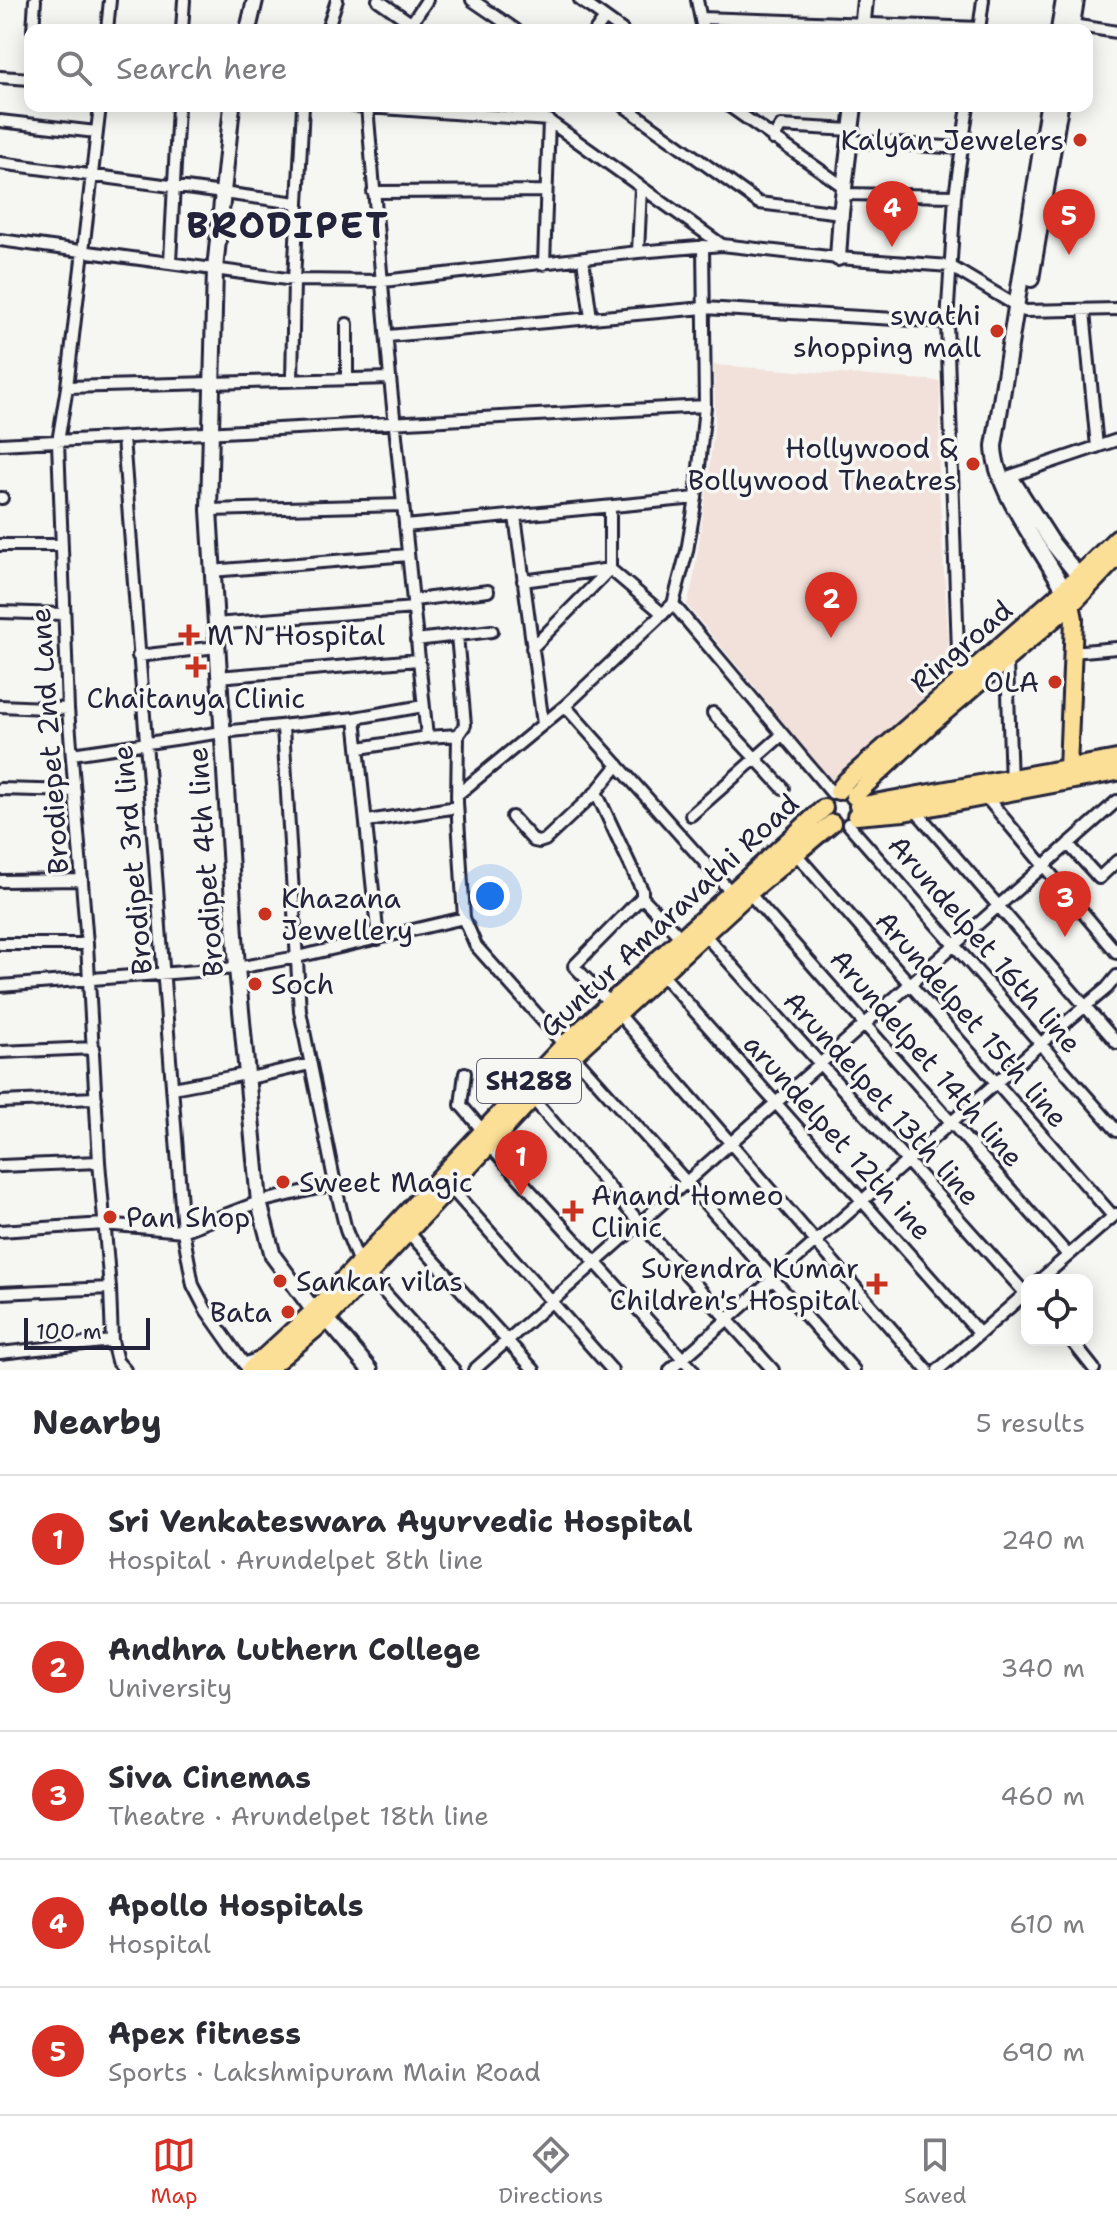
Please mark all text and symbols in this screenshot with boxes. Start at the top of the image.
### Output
search box [24,24,1093,112]
icon: search [52,46,96,90]
text: Search here [116,48,287,89]
place label: Kalyan Jewelers [840,121,1064,159]
marker: Kalyan Jewelers [1071,131,1089,149]
pin: 4 [866,181,918,247]
pin: 5 [1043,189,1095,255]
district label: BRODIPET [186,201,390,250]
place label: swathi shopping mall [793,296,982,366]
marker: swathi shopping mall [988,322,1006,340]
place label: Hollywood & Bollywood Theatres [688,429,958,499]
marker: Hollywood & Bollywood Theatres [964,455,982,473]
pin: 2 [805,572,857,638]
street label: Ringroad [902,591,1020,701]
street label: Brodiepet 2nd Lane [21,606,77,876]
place label: M N Hospital [207,616,386,654]
marker: M N Hospital [178,624,200,646]
marker: Chaitanya Clinic [185,656,207,678]
place label: OLA [984,663,1039,701]
marker: OLA [1046,673,1064,691]
place label: Chaitanya Clinic [87,679,305,717]
street label: Brodipet 3rd line [103,744,161,976]
street label: Brodipet 4th line [178,746,232,978]
street label: Guntur Amaravathi Road [531,785,807,1045]
street label: Arundelpet 16th line [880,827,1090,1061]
pin: 3 [1039,871,1091,937]
your location [470,876,510,916]
place label: Khazana Jewellery [281,879,413,949]
street label: Arundelpet 15th line [867,902,1077,1136]
marker: Khazana Jewellery [256,905,274,923]
street label: Arundelpet 14th line [822,941,1032,1175]
place label: Soch [271,965,334,1003]
marker: Soch [246,975,264,993]
street label: Arundelpet 13th line [775,982,989,1214]
street label: arundelpet 12th ine [735,1026,941,1248]
road number: SH288 [477,1059,581,1103]
pin: 1 [495,1130,547,1196]
place label: Sweet Magic [299,1163,473,1201]
marker: Sweet Magic [274,1173,292,1191]
place label: Anand Homeo Clinic [591,1176,784,1246]
place label: Pan Shop [126,1198,250,1236]
marker: Anand Homeo Clinic [562,1200,584,1222]
marker: Pan Shop [101,1208,119,1226]
place label: Surendra Kumar Children's Hospital [609,1249,860,1319]
place label: Sankar vilas [296,1262,463,1300]
marker: Sankar vilas [271,1272,289,1290]
marker: Surendra Kumar Children's Hospital [866,1273,888,1295]
map controls [1021,1274,1093,1346]
button: locate [1021,1274,1093,1346]
place label: Bata [210,1293,272,1331]
marker: Bata [279,1303,297,1321]
scale bar [24,1314,150,1350]
text: 100 m [36,1317,102,1346]
text: Nearby [32,1399,162,1445]
text: 5 results [976,1405,1085,1440]
text: Sri Venkateswara Ayurvedic Hospital [108,1501,693,1542]
text: 1 [52,1522,64,1557]
text: 240 m [1001,1522,1085,1557]
text: Hospital · Arundelpet 8th line [108,1542,484,1577]
text: Andhra Luthern College [108,1629,481,1670]
text: 2 [49,1650,67,1685]
text: 340 m [1000,1650,1085,1685]
text: University [108,1670,232,1705]
text: Siva Cinemas [108,1757,311,1798]
text: 3 [49,1778,67,1813]
text: 460 m [1000,1778,1085,1813]
text: Theatre · Arundelpet 18th line [108,1798,489,1833]
text: Apollo Hospitals [108,1885,364,1926]
text: 4 [49,1906,67,1941]
text: 610 m [1009,1906,1085,1941]
text: Hospital [108,1926,211,1961]
text: Apex fitness [108,2013,301,2054]
text: 5 [50,2034,66,2069]
text: 690 m [1002,2034,1085,2069]
text: Sports · Lakshmipuram Main Road [108,2054,541,2089]
tab: Map [150,2133,198,2210]
tab: Directions [498,2133,603,2210]
tab: Saved [904,2133,967,2210]

